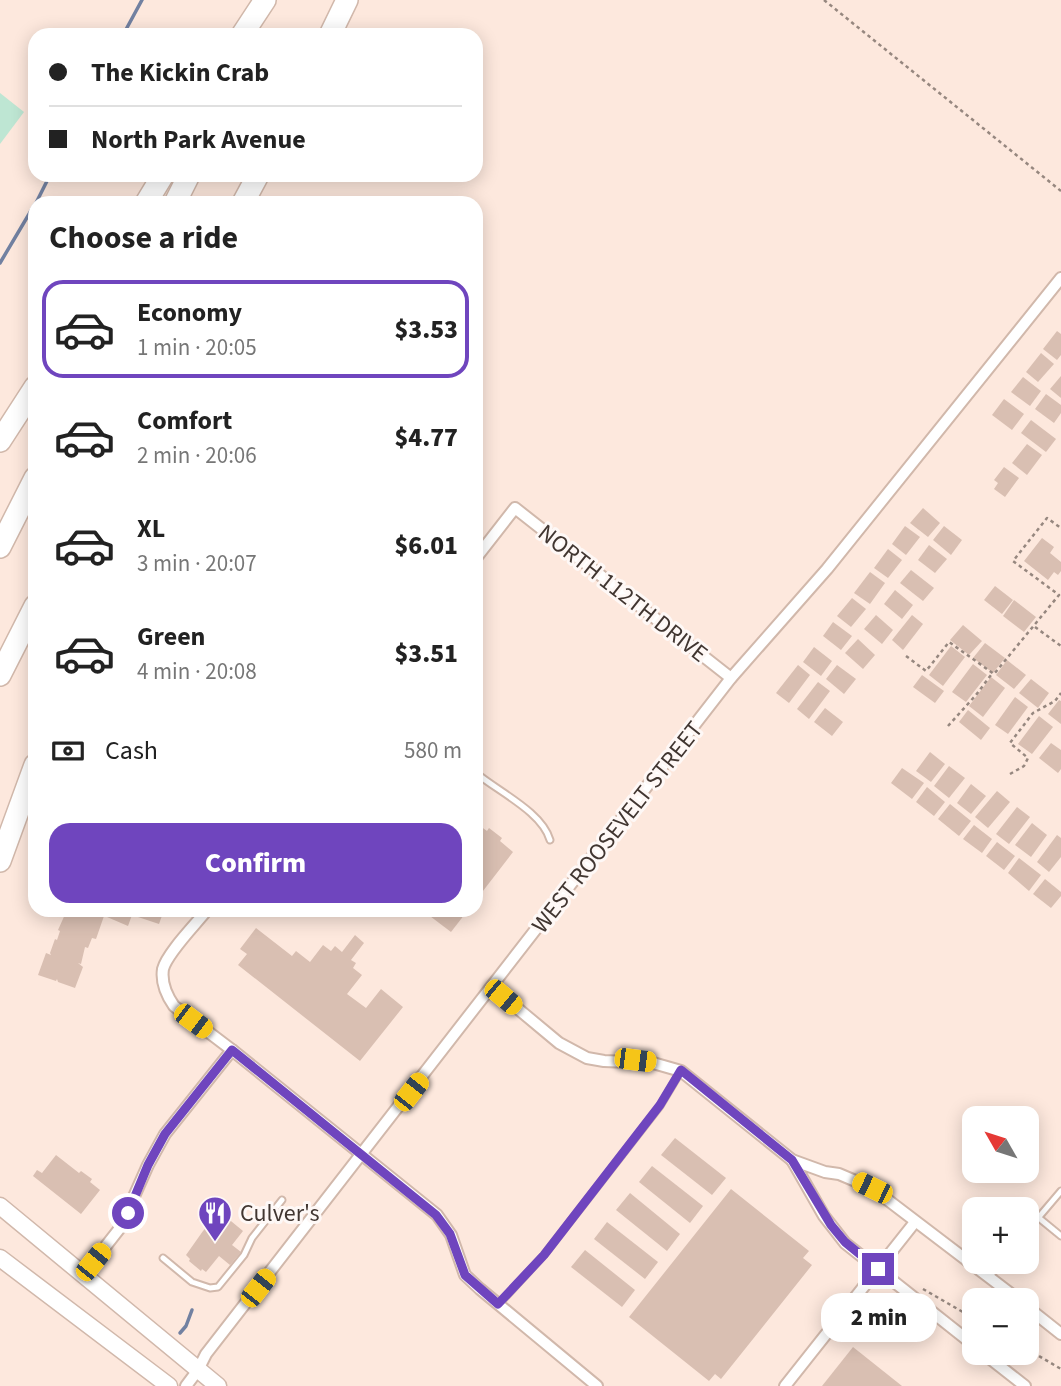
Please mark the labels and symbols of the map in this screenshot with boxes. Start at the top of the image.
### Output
street label: NORTH 112TH DRIVE [530,516,715,671]
street label: WEST ROOSEVELT STREET [523,714,712,941]
car [481,975,526,1019]
car [170,1000,217,1042]
car [613,1047,658,1073]
car [390,1069,433,1115]
north arrow [962,1106,1040,1183]
car [849,1169,896,1207]
restaurant icon: Culver's [196,1194,234,1243]
place label: Culver's [240,1196,320,1231]
route start [112,1197,144,1229]
car [72,1239,115,1285]
route end [862,1253,894,1285]
car [237,1265,280,1311]
callout: 2 min [820,1294,936,1342]

